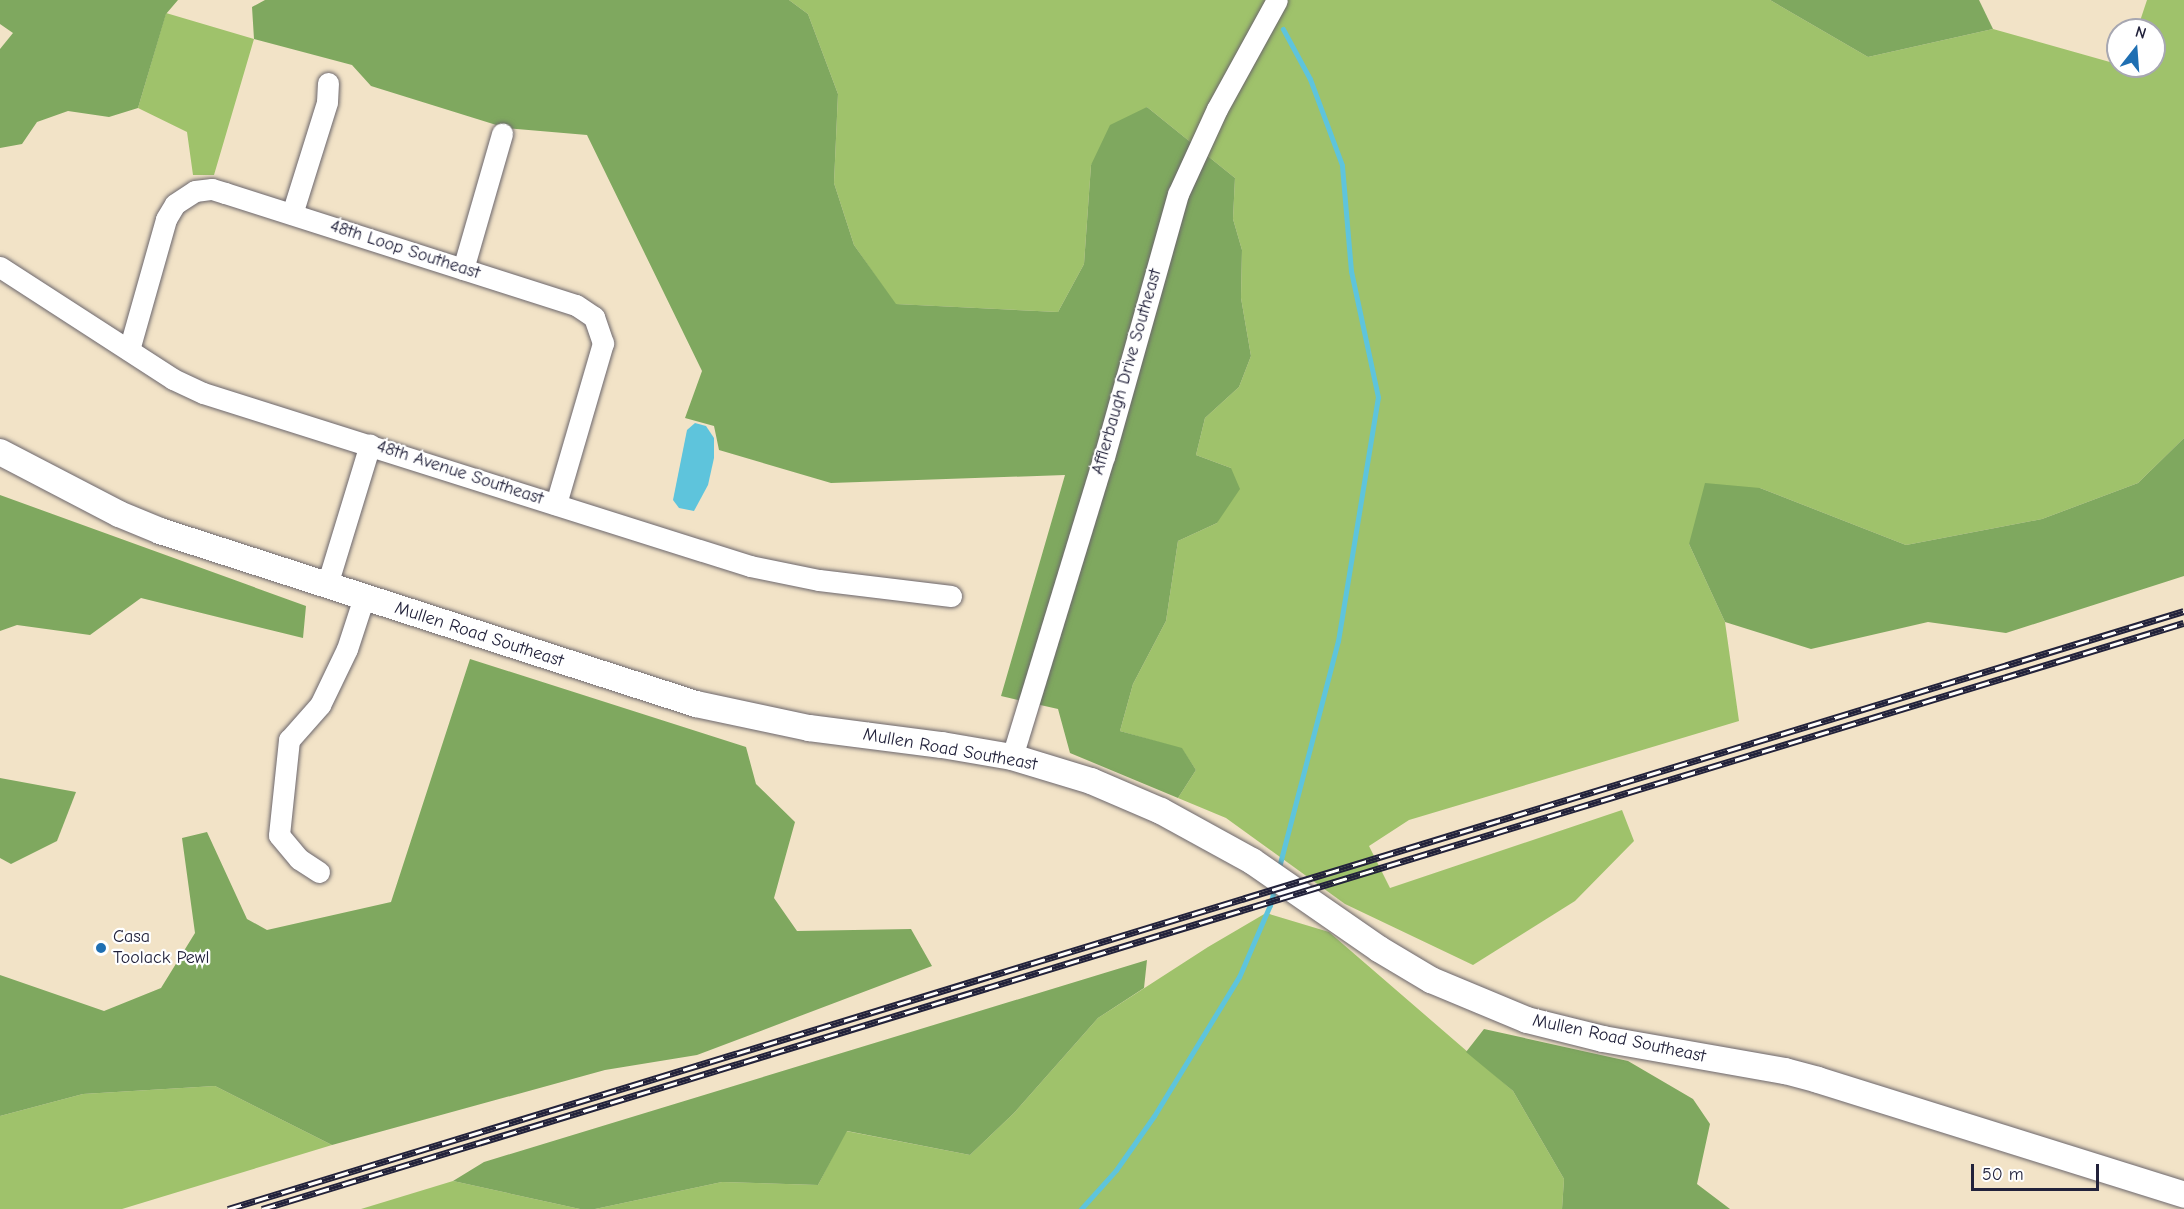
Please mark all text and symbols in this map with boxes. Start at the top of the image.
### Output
north arrow [2106,18,2166,78]
text: N [2133,23,2148,43]
street label: 48th Loop Southeast [327,216,483,284]
street label: Afflerbaugh Drive Southeast [1087,267,1167,477]
street label: 48th Avenue Southeast [374,436,546,510]
street label: Mullen Road Southeast [392,597,566,673]
street label: Mullen Road Southeast [861,724,1039,776]
place label: Casa Toolack Pewl [113,927,209,970]
marker: Casa Toolack Pewl [94,941,108,955]
street label: Mullen Road Southeast [1530,1010,1708,1068]
scale bar [1974,1152,2102,1190]
text: 50 m [1982,1164,2024,1185]

